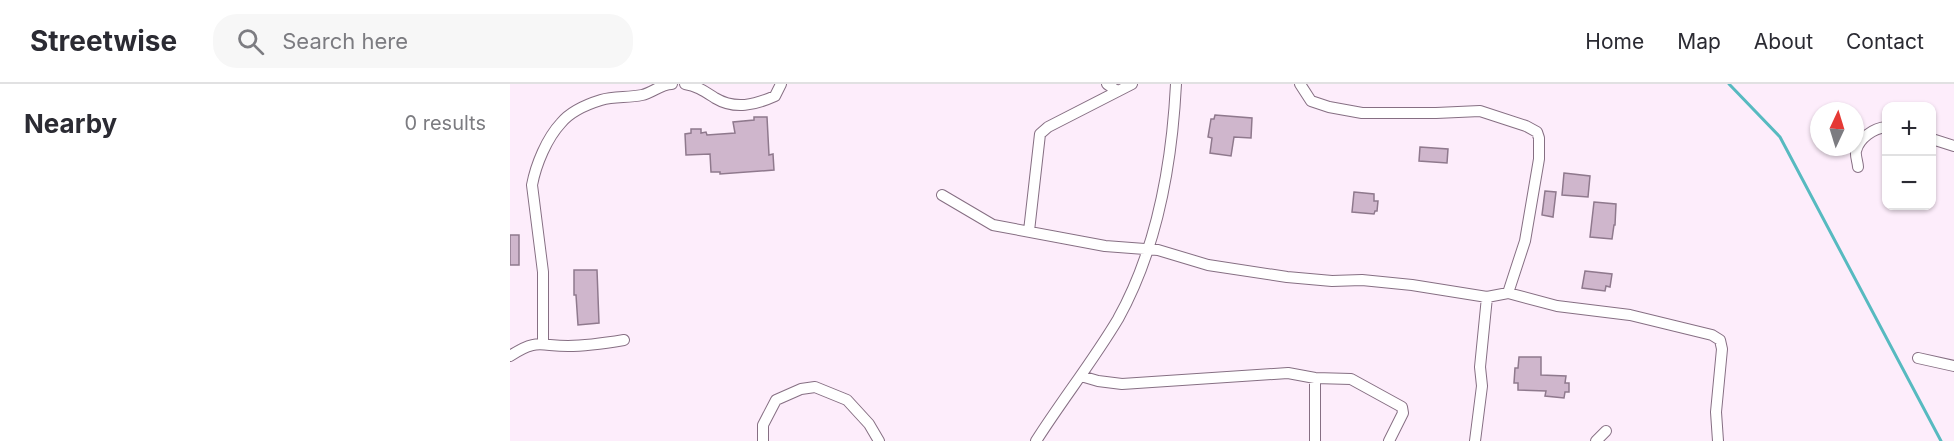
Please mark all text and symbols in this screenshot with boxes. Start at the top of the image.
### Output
search box [213,14,633,68]
text: Streetwise [30,24,177,58]
icon: search [234,25,267,58]
text: Search here [282,28,408,54]
text: Home [1585,29,1644,54]
text: Map [1677,29,1721,54]
text: About [1754,29,1813,54]
text: Contact [1846,29,1924,54]
north arrow [1810,102,1864,156]
map controls [1882,102,1936,210]
button: + [1882,102,1936,156]
text: Nearby [24,108,117,139]
text: 0 results [404,111,486,135]
button: − [1882,156,1936,210]

